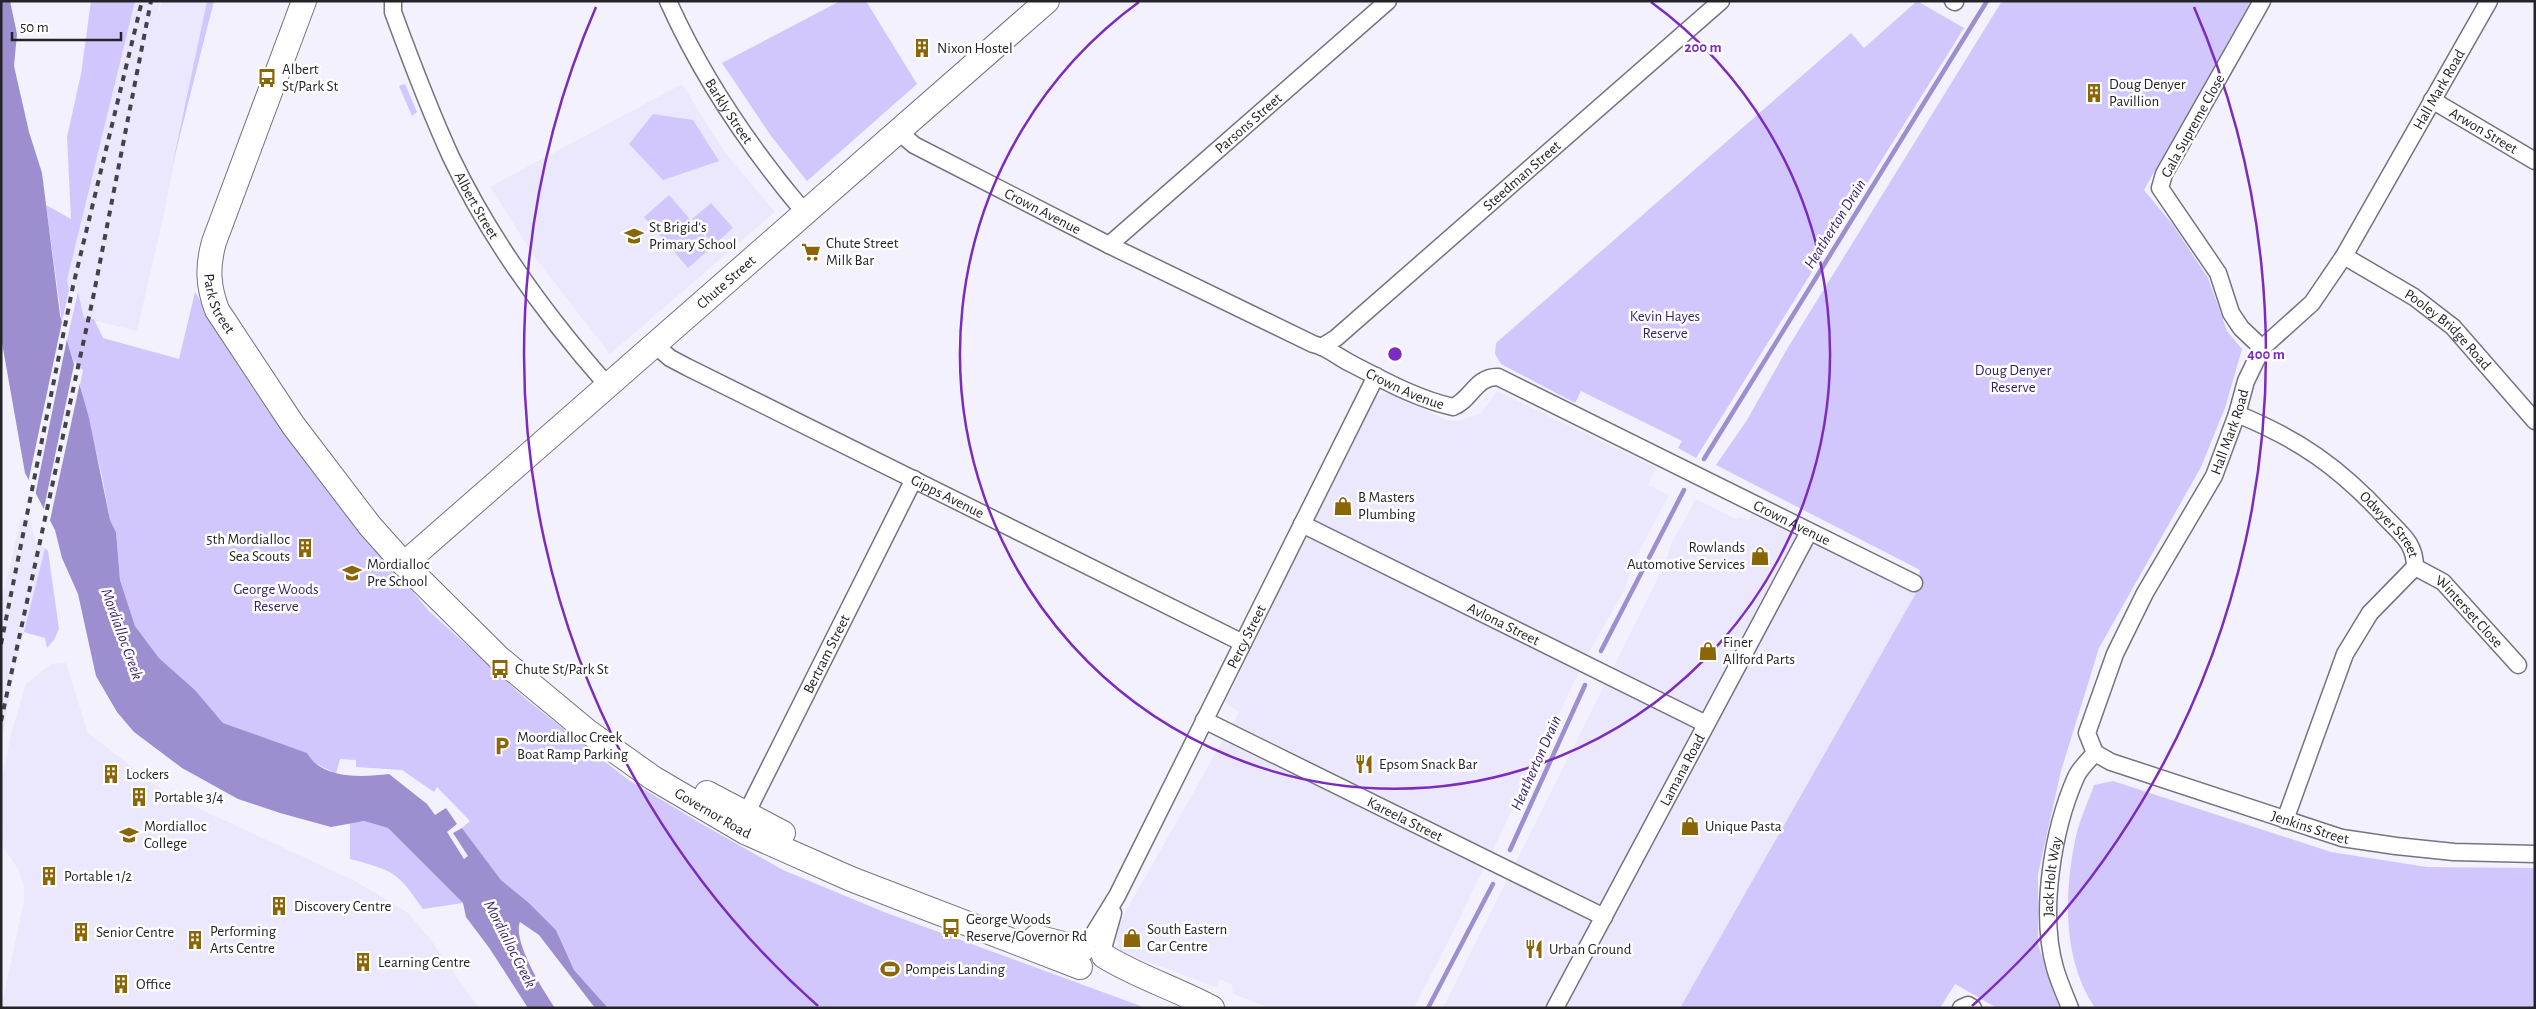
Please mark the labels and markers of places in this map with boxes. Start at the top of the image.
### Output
building icon: Nixon Hostel [911,37,933,59]
place label: Nixon Hostel [937,41,1013,56]
place label: Albert St/Park St [282,62,339,94]
bus stop icon: Albert St/Park St [256,67,278,89]
place label: Doug Denyer Pavillion [2109,77,2186,109]
building icon: Doug Denyer Pavillion [2083,82,2105,104]
place label: St Brigid's Primary School [649,220,737,252]
school or university icon: St Brigid's Primary School [623,225,645,247]
place label: Chute Street Milk Bar [826,236,899,268]
supermarket icon: Chute Street Milk Bar [800,241,822,263]
centre of rings [1386,345,1404,363]
place label: B Masters Plumbing [1358,490,1416,522]
shop icon: B Masters Plumbing [1332,495,1354,517]
place label: 5th Mordialloc Sea Scouts [206,532,290,564]
building icon: 5th Mordialloc Sea Scouts [294,537,316,559]
place label: Rowlands Automotive Services [1627,540,1745,572]
shop icon: Rowlands Automotive Services [1749,545,1771,567]
place label: Mordialloc Pre School [367,557,430,589]
school or university icon: Mordialloc Pre School [341,562,363,584]
place label: Finer Allford Parts [1723,635,1795,667]
shop icon: Finer Allford Parts [1697,640,1719,662]
bus stop icon: Chute St/Park St [489,658,511,680]
place label: Chute St/Park St [515,662,609,677]
place label: Moordialloc Creek Boat Ramp Parking [517,730,629,762]
parking icon: Moordialloc Creek Boat Ramp Parking [491,735,513,757]
restaurant icon: Epsom Snack Bar [1353,753,1375,775]
place label: Epsom Snack Bar [1379,757,1478,772]
building icon: Lockers [100,763,122,785]
place label: Lockers [126,767,169,782]
building icon: Portable 3/4 [128,786,150,808]
place label: Portable 3/4 [154,790,223,805]
shop icon: Unique Pasta [1679,815,1701,837]
place label: Mordialloc College [144,819,207,851]
place label: Unique Pasta [1705,819,1782,834]
school or university icon: Mordialloc College [118,824,140,846]
building icon: Portable 1/2 [38,865,60,887]
place label: Portable 1/2 [64,869,132,884]
building icon: Discovery Centre [268,895,290,917]
place label: Discovery Centre [294,899,392,914]
place label: George Woods Reserve/Governor Rd [966,912,1087,944]
bus stop icon: George Woods Reserve/Governor Rd [940,917,962,939]
building icon: Senior Centre [70,921,92,943]
place label: South Eastern Car Centre [1147,922,1227,954]
place label: Performing Arts Centre [210,924,277,956]
place label: Senior Centre [96,925,174,940]
shop icon: South Eastern Car Centre [1121,927,1143,949]
building icon: Performing Arts Centre [184,929,206,951]
restaurant icon: Urban Ground [1523,938,1545,960]
place label: Urban Ground [1549,942,1632,957]
building icon: Learning Centre [352,951,374,973]
place label: Learning Centre [378,955,470,970]
sports icon: Pompeis Landing [879,958,901,980]
place label: Pompeis Landing [905,962,1005,977]
building icon: Office [110,973,132,995]
place label: Office [136,977,171,992]

